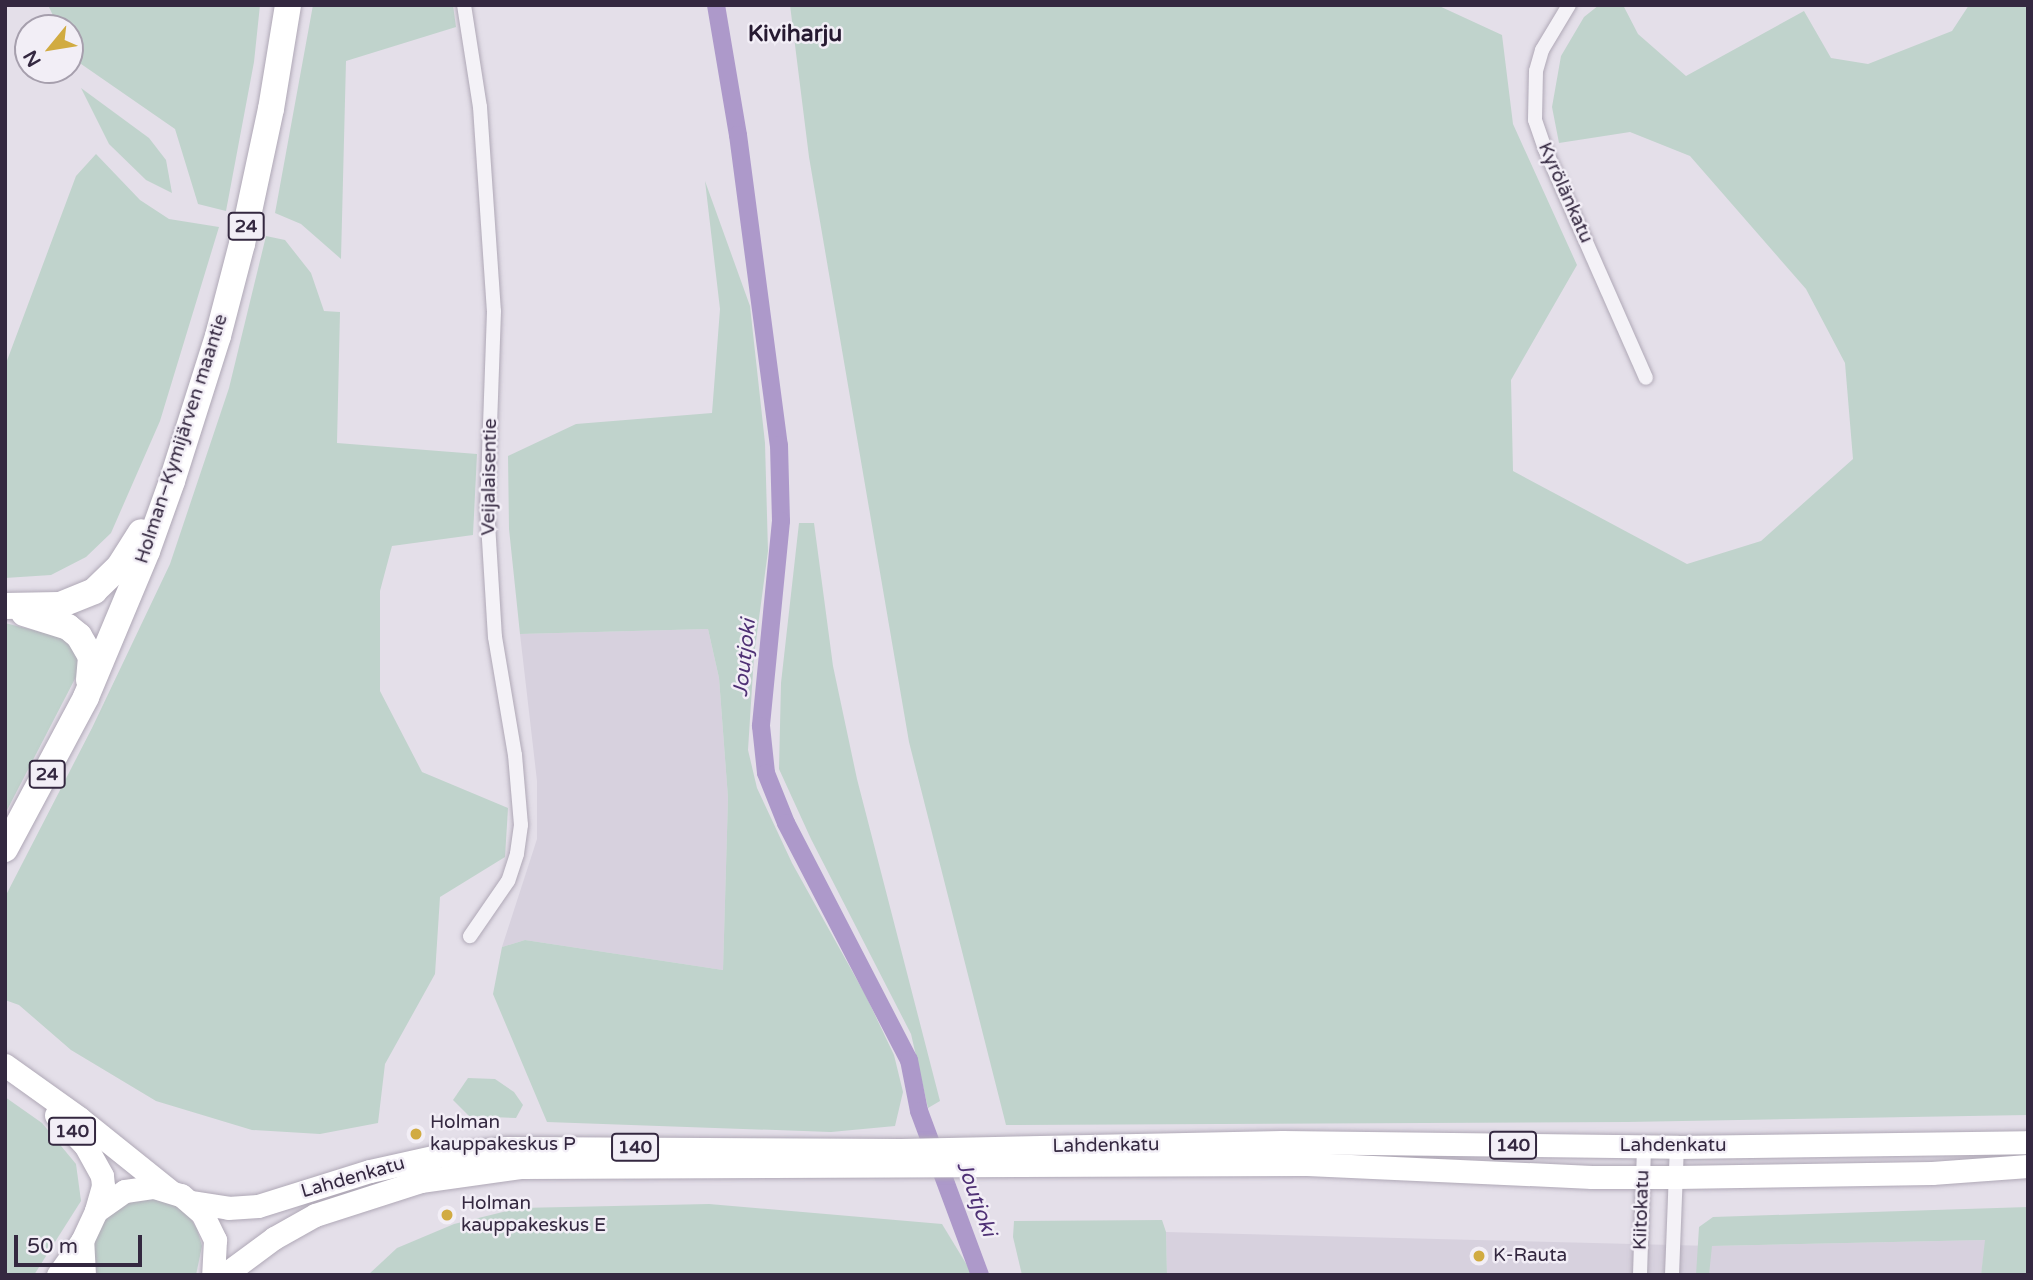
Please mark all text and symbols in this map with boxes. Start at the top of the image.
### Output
north arrow [14,14,84,84]
district label: Kiviharju [748,20,842,48]
text: N [19,46,46,71]
street label: Kyrölänkatu [1533,139,1597,247]
road number: 24 [227,211,265,240]
street label: Holman–Kymijärven maantie [131,311,233,567]
street label: Veijalaisentie [478,418,502,536]
water label: Joutjoki [728,618,762,698]
road number: 24 [28,760,66,788]
place label: Holman kauppakeskus P [430,1112,576,1156]
road number: 140 [48,1116,96,1146]
marker: Holman kauppakeskus P [408,1126,424,1142]
road number: 140 [1488,1130,1538,1160]
road number: 140 [610,1132,660,1162]
street label: Lahdenkatu [1052,1134,1160,1158]
street label: Lahdenkatu [1620,1135,1726,1157]
street label: Lahdenkatu [298,1152,408,1204]
water label: Joutjoki [951,1158,1001,1240]
street label: Kiitokatu [1629,1169,1655,1251]
place label: Holman kauppakeskus E [461,1193,606,1237]
marker: Holman kauppakeskus E [439,1207,455,1223]
scale bar [18,1220,145,1264]
text: 50 m [27,1234,78,1259]
place label: K-Rauta [1493,1245,1567,1267]
marker: K-Rauta [1471,1248,1487,1264]

